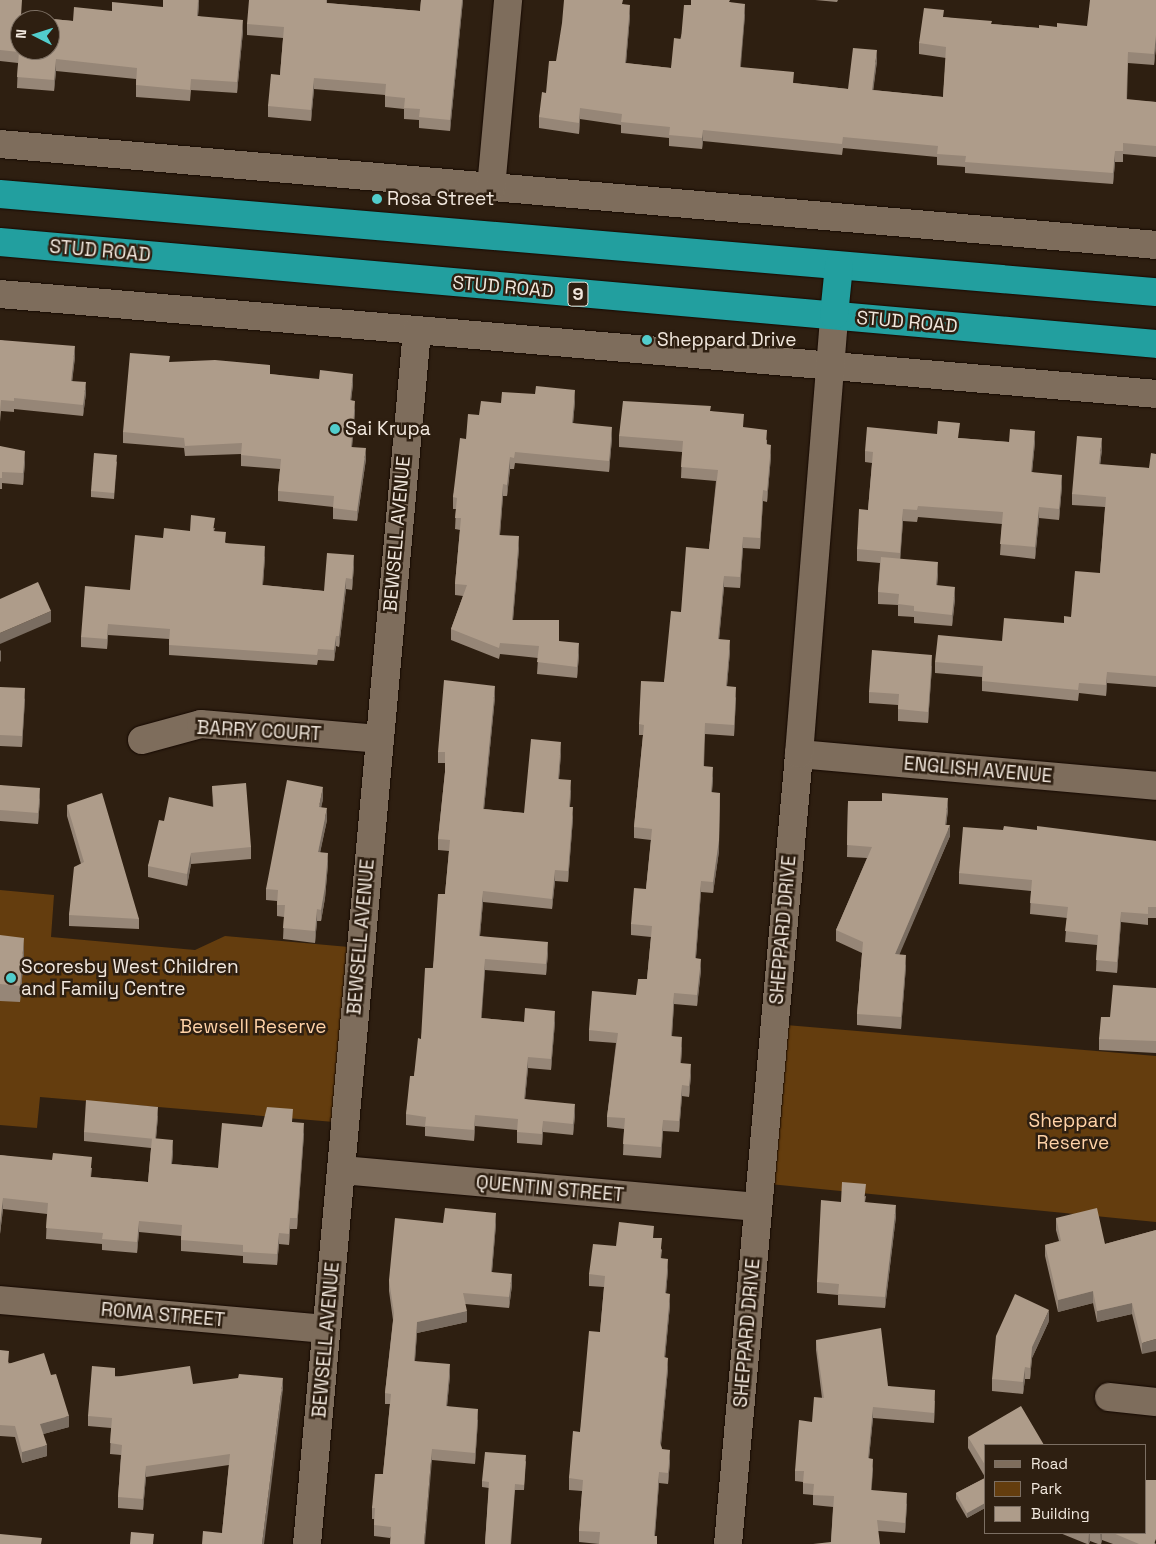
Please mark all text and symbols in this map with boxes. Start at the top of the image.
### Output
north arrow [10,10,60,60]
text: N [12,28,30,39]
place label: Rosa Street [387,188,495,210]
marker: Rosa Street [371,193,383,205]
street label: STUD ROAD [48,235,152,267]
street label: STUD ROAD [451,271,555,303]
road number: 9 [567,278,589,310]
street label: STUD ROAD [855,306,959,338]
place label: Sheppard Drive [657,329,796,351]
marker: Sheppard Drive [641,334,653,346]
place label: Sai Krupa [345,418,431,440]
marker: Sai Krupa [329,423,341,435]
street label: BEWSELL AVENUE [379,455,415,613]
street label: BARRY COURT [196,716,322,746]
street label: ENGLISH AVENUE [903,752,1053,788]
street label: SHEPPARD DRIVE [765,854,801,1006]
street label: BEWSELL AVENUE [343,858,379,1016]
place label: Scoresby West Children and Family Centre [21,956,239,1000]
marker: Scoresby West Children and Family Centre [5,972,17,984]
park label: Bewsell Reserve [180,1016,326,1038]
park label: Sheppard Reserve [1029,1110,1117,1154]
street label: QUENTIN STREET [475,1171,625,1207]
street label: SHEPPARD DRIVE [729,1257,765,1409]
street label: BEWSELL AVENUE [308,1261,344,1419]
street label: ROMA STREET [100,1298,226,1332]
legend [984,1444,1146,1534]
text: Road [1031,1454,1068,1473]
text: Park [1031,1479,1062,1498]
text: Building [1031,1504,1090,1523]

